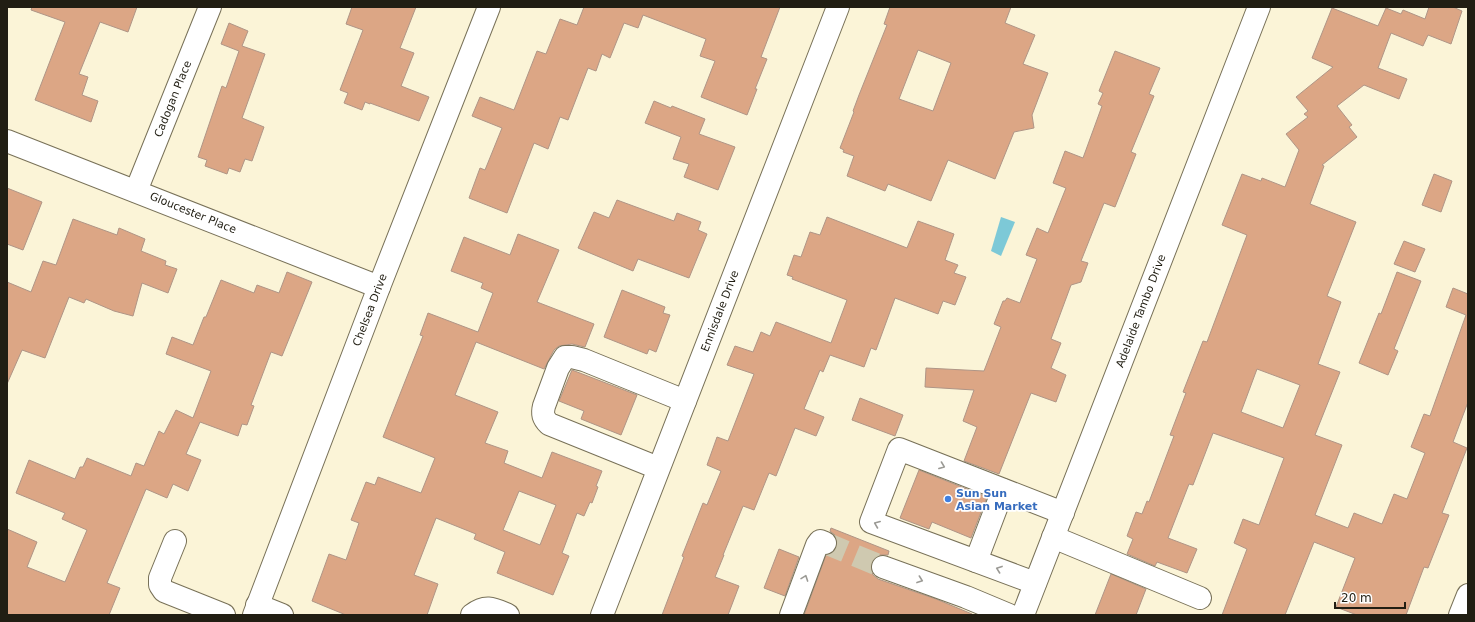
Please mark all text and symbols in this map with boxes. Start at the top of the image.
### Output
street label: Cadogan Place [152,59,194,139]
street label: Gloucester Place [148,190,238,236]
street label: Adelaide Tambo Drive [1113,252,1169,369]
street label: Ennisdale Drive [699,268,742,354]
street label: Chelsea Drive [350,272,390,348]
one-way arrow [938,461,945,469]
place label: Sun Sun Asian Market [956,487,1037,513]
marker: Sun Sun Asian Market [943,494,953,504]
one-way arrow [874,520,881,528]
one-way arrow [995,566,1002,574]
one-way arrow [800,575,808,582]
one-way arrow [916,575,923,584]
scale bar [1335,584,1405,610]
text: 20 m [1341,591,1372,605]

